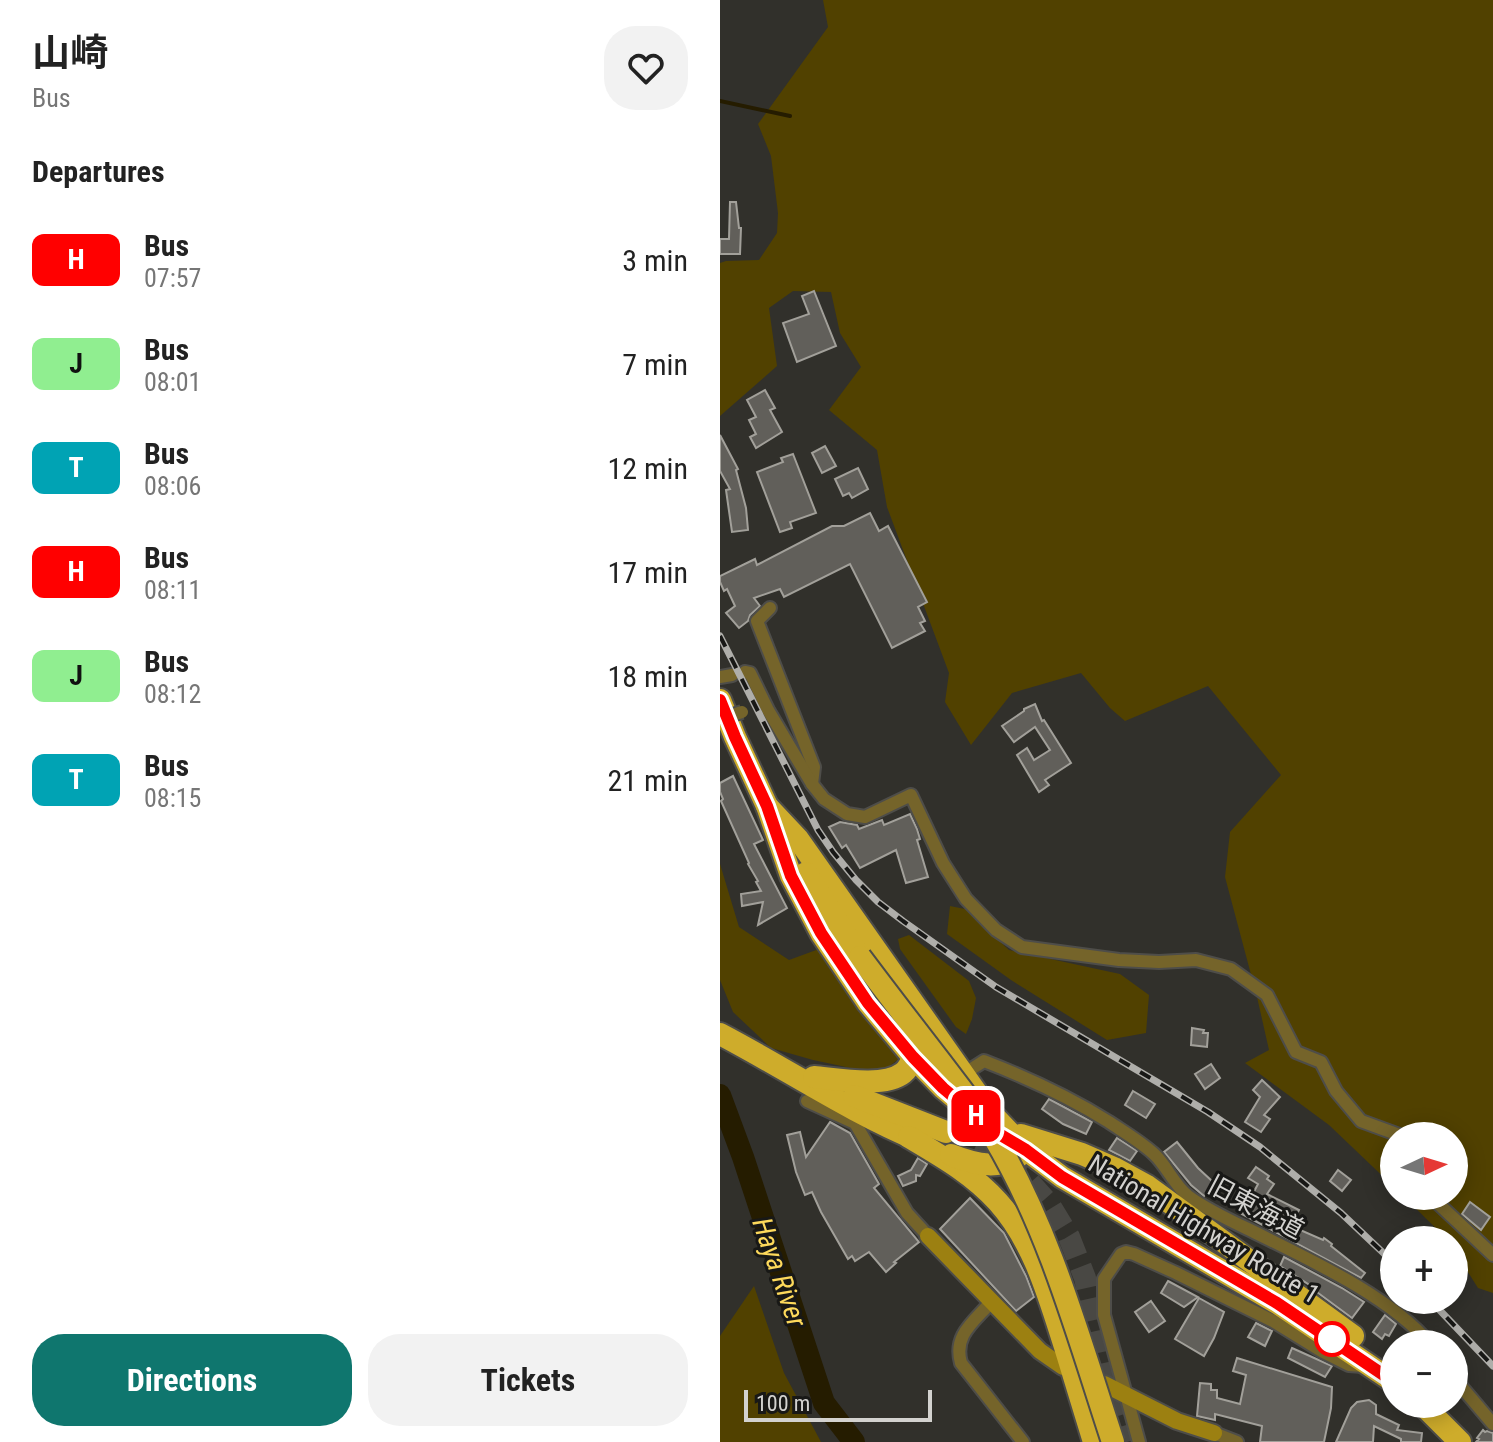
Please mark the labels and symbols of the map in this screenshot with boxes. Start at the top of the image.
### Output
line badge: H [950,1090,1002,1142]
north arrow [1380,1122,1468,1210]
street label: National Highway Route 1 [1083,1148,1325,1310]
street label: 旧東海道 [1203,1169,1309,1245]
water label: Haya River [745,1213,814,1332]
unlabelled marker [1315,1322,1349,1356]
scale bar [744,1386,932,1422]

